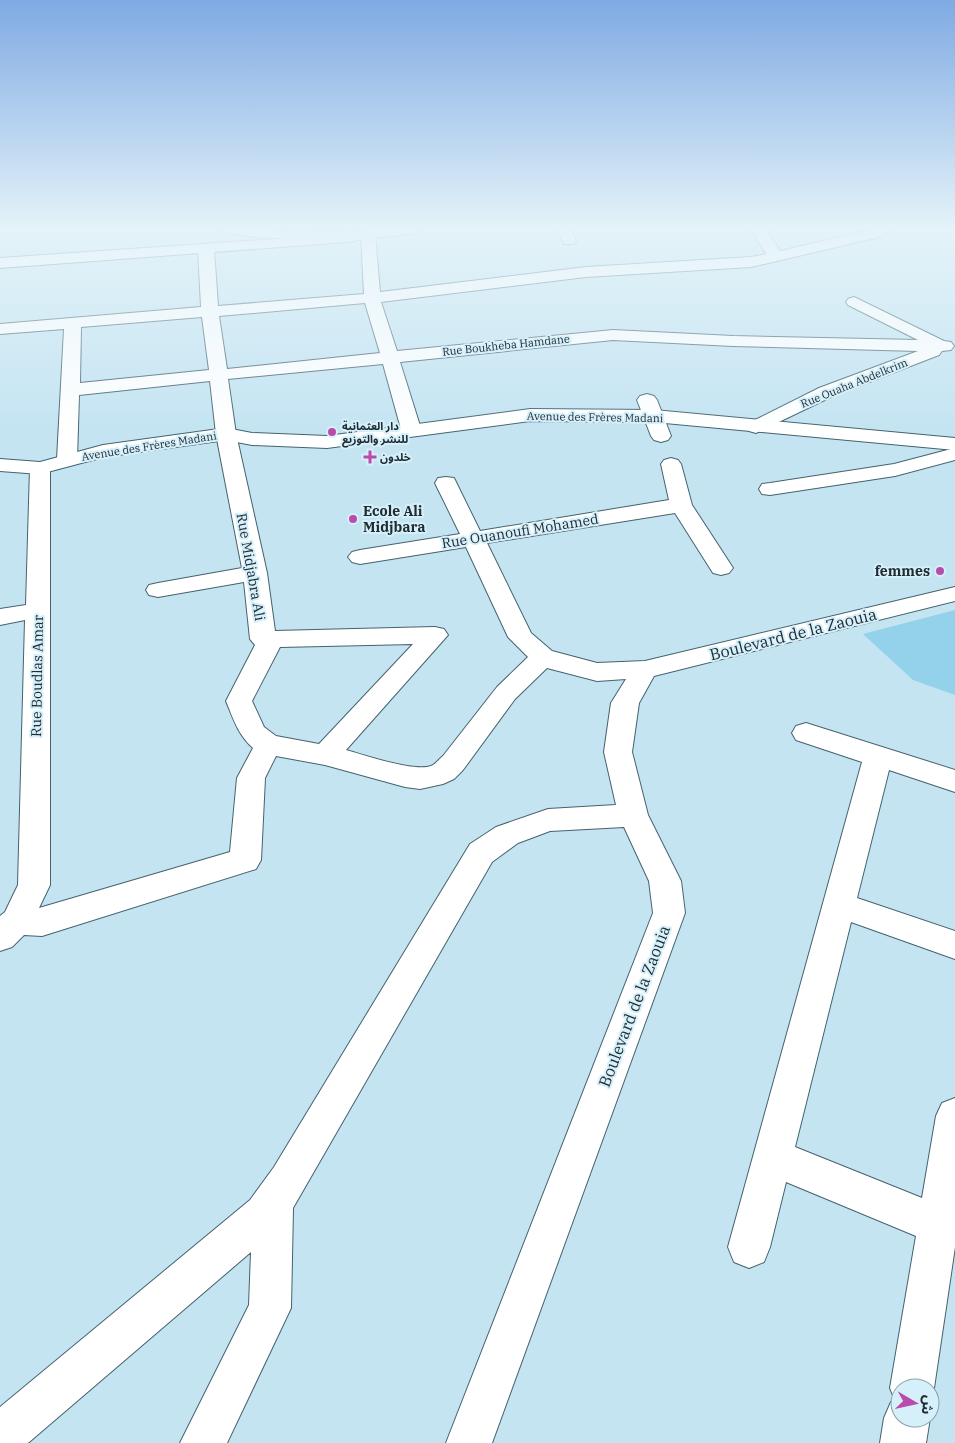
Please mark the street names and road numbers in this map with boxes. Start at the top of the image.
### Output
street label: Rue Boukheba Hamdane [442,331,571,359]
street label: Rue Ouaha Abdelkrim [798,355,910,411]
street label: Avenue des Frères Madani [527,409,664,425]
street label: Avenue des Frères Madani [80,428,218,464]
street label: Rue Ouanoufi Mohamed [440,510,600,552]
street label: Rue Midjabra Ali [233,512,269,622]
street label: Boulevard de la Zaouia [707,603,879,664]
street label: Rue Boudlas Amar [27,614,47,737]
street label: Boulevard de la Zaouia [594,922,674,1090]

